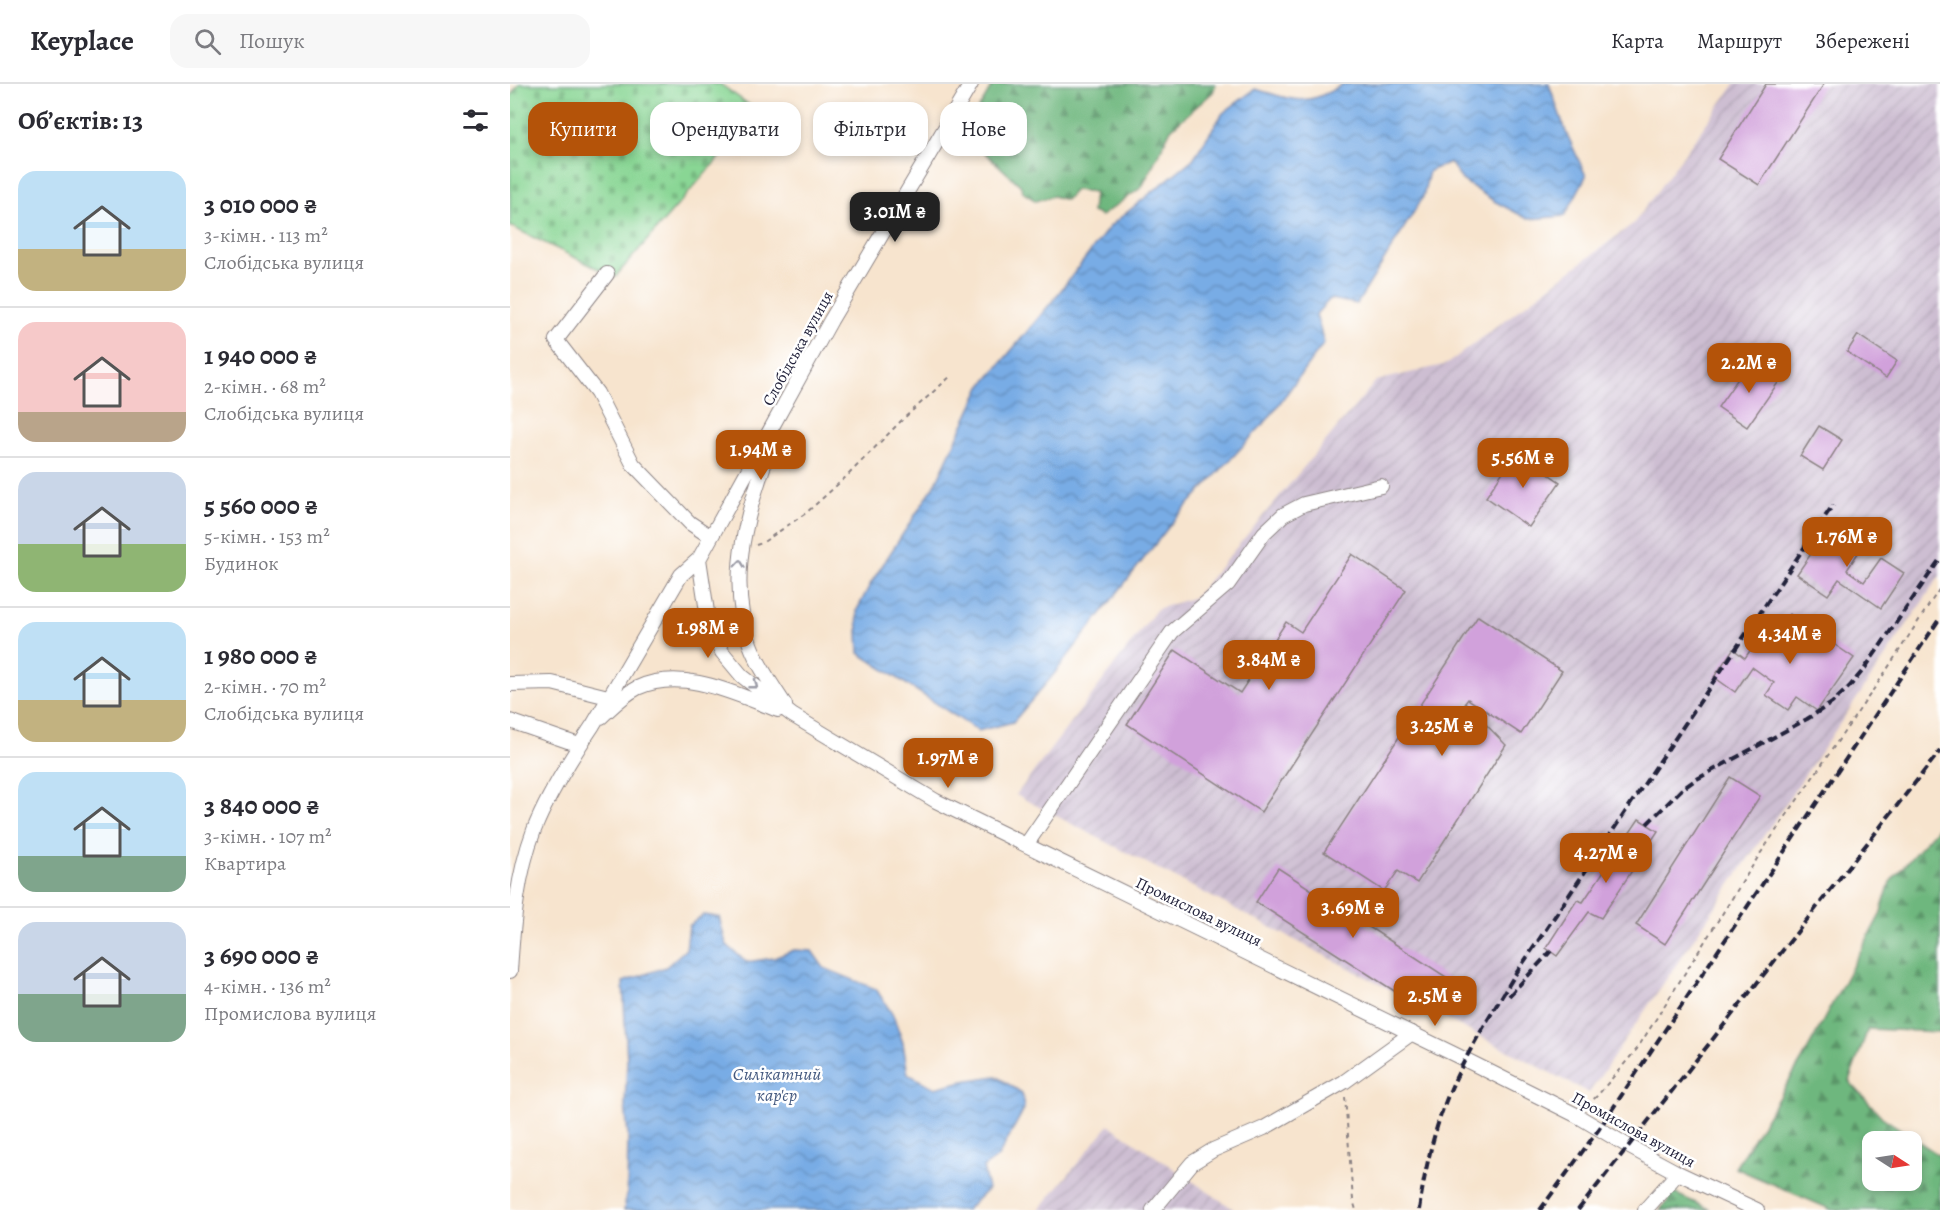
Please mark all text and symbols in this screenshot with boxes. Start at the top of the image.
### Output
search box [170,14,590,68]
text: Keyplace [30,22,134,60]
icon: search [191,25,224,58]
text: Пошук [239,26,305,56]
text: Карта [1611,27,1664,55]
text: Маршрут [1697,27,1782,55]
text: Збережені [1815,27,1910,55]
chip: Купити [528,102,638,156]
chip: Орендувати [650,102,801,156]
chip: Фільтри [813,102,928,156]
chip: Нове [940,102,1027,156]
text: Об’єктів: 13 [18,103,143,138]
icon: filters [459,104,492,137]
text: 3 010 000 ₴ [204,187,317,222]
pin: 3.01M ₴ [840,192,950,243]
icon: home [66,195,138,267]
text: 3.01M ₴ [864,198,926,225]
text: 3-кімн. · 113 m² [204,222,328,249]
text: Слобідська вулиця [204,249,364,276]
street label: Слобідська вулиця [757,287,839,410]
text: 1 940 000 ₴ [204,338,317,373]
pin: 2.2M ₴ [1700,343,1798,394]
icon: home [66,346,138,418]
text: 2.2M ₴ [1721,349,1777,376]
text: 2-кімн. · 68 m² [204,373,326,400]
text: Слобідська вулиця [204,400,364,427]
pin: 1.94M ₴ [706,430,816,481]
text: 1.94M ₴ [730,436,792,463]
pin: 5.56M ₴ [1468,438,1578,489]
text: 5.56M ₴ [1492,444,1554,471]
text: 5 560 000 ₴ [204,488,318,523]
icon: home [66,496,138,568]
pin: 1.76M ₴ [1792,517,1902,568]
text: 5-кімн. · 153 m² [204,523,330,550]
text: 1.76M ₴ [1816,523,1878,550]
text: Будинок [204,550,279,577]
one-way arrow [733,560,746,569]
pin: 1.98M ₴ [653,608,763,659]
text: 1.98M ₴ [677,614,739,641]
pin: 4.34M ₴ [1735,614,1845,665]
text: 4.34M ₴ [1758,620,1822,647]
text: 1 980 000 ₴ [204,638,318,673]
pin: 3.84M ₴ [1214,640,1324,691]
icon: home [66,646,138,718]
text: 3.84M ₴ [1237,646,1301,673]
text: 2-кімн. · 70 m² [204,673,326,700]
one-way arrow [747,677,758,688]
text: Слобідська вулиця [204,700,364,727]
pin: 3.25M ₴ [1387,706,1497,757]
text: 3.25M ₴ [1410,712,1474,739]
pin: 1.97M ₴ [893,738,1003,789]
text: 1.97M ₴ [917,744,979,771]
text: 3 840 000 ₴ [204,788,320,823]
icon: home [66,796,138,868]
text: 3-кімн. · 107 m² [204,823,332,850]
pin: 4.27M ₴ [1551,833,1661,884]
text: 4.27M ₴ [1574,839,1638,866]
text: Квартира [204,850,286,877]
street label: Промислова вулиця [1132,872,1266,952]
pin: 3.69M ₴ [1298,888,1408,939]
text: 3.69M ₴ [1321,894,1385,921]
text: 3 690 000 ₴ [204,938,319,973]
icon: home [66,946,138,1018]
text: 4-кімн. · 136 m² [204,973,331,1000]
pin: 2.5M ₴ [1386,976,1484,1027]
text: 2.5M ₴ [1408,982,1462,1009]
text: Промислова вулиця [204,1000,376,1027]
water label: Силікатний кар'єр [733,1062,821,1107]
street label: Промислова вулиця [1568,1087,1699,1173]
north arrow [1862,1131,1922,1191]
map controls [1862,1131,1922,1191]

